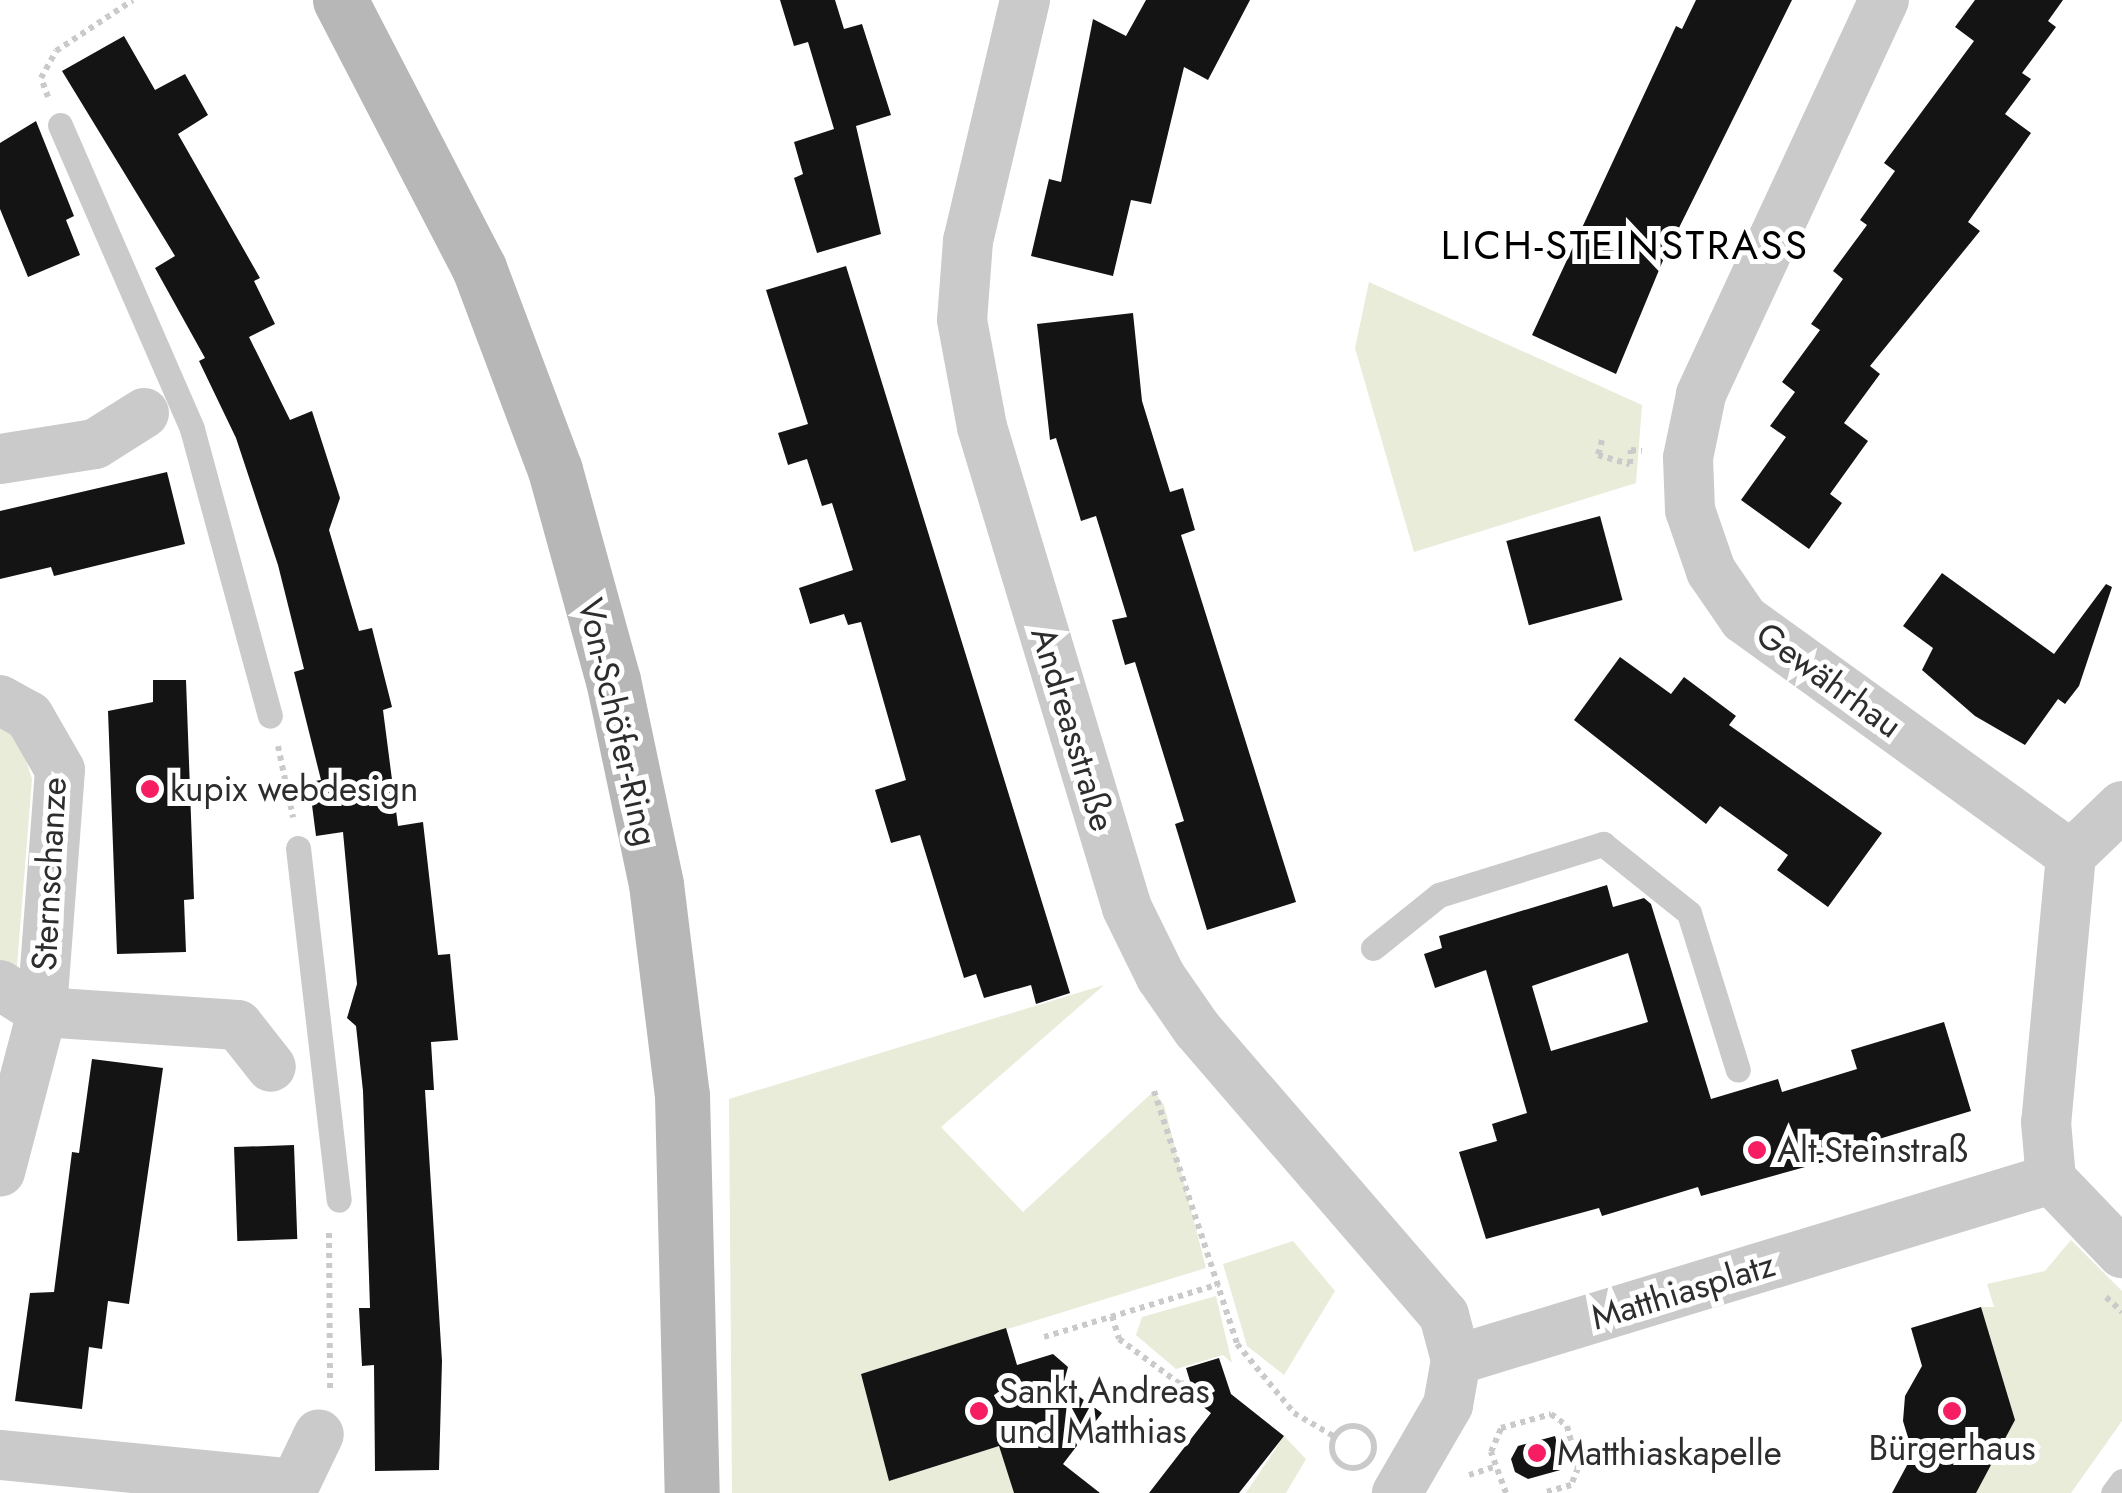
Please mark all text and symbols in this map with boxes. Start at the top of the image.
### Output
district label: LICH-STEINSTRASS [1441,221,1809,269]
street label: Von-Schöfer-Ring [569,594,667,850]
street label: Gewährhau [1748,613,1910,747]
street label: Andreasstraße [1022,622,1124,836]
place label: kupix webdesign [170,768,418,810]
street label: Sternschanze [23,776,75,972]
marker: kupix webdesign [139,778,161,800]
place label: Alt-Steinstraß [1777,1129,1968,1171]
marker: Alt-Steinstraß [1746,1139,1768,1161]
street label: Matthiasplatz [1586,1243,1780,1339]
place label: Sankt Andreas und Matthias [999,1370,1210,1452]
marker: Sankt Andreas und Matthias [968,1400,990,1422]
marker: Bürgerhaus [1941,1400,1963,1422]
place label: Bürgerhaus [1868,1427,2036,1469]
place label: Matthiaskapelle [1557,1432,1782,1474]
marker: Matthiaskapelle [1526,1442,1548,1464]

